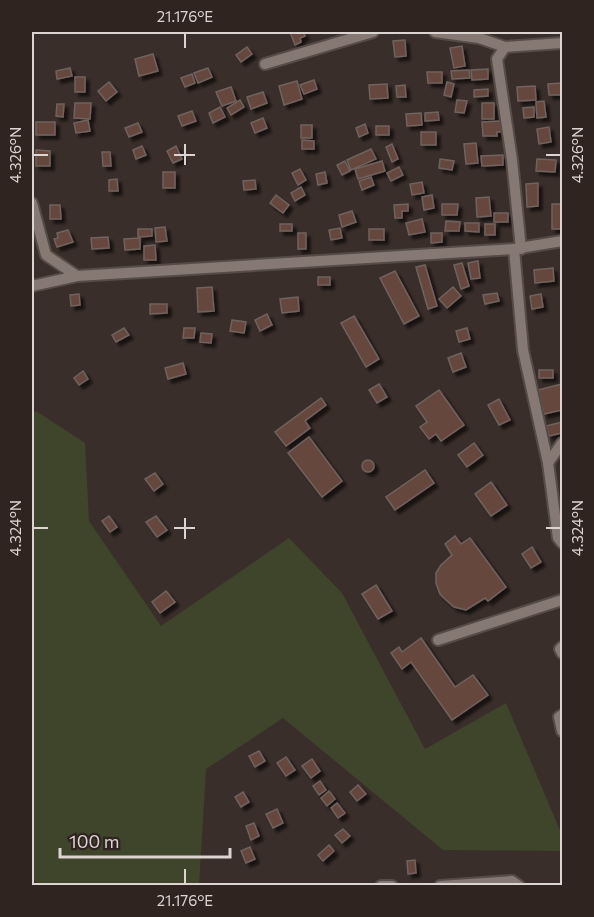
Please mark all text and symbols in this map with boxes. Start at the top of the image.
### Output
text: 21.176°E [157,7,213,25]
text: 4.326°N [6,127,24,183]
text: 4.326°N [568,127,586,183]
text: 4.324°N [6,500,24,556]
text: 4.324°N [568,500,586,556]
scale bar [60,821,230,859]
text: 100 m [69,830,119,852]
text: 21.176°E [157,891,213,909]

